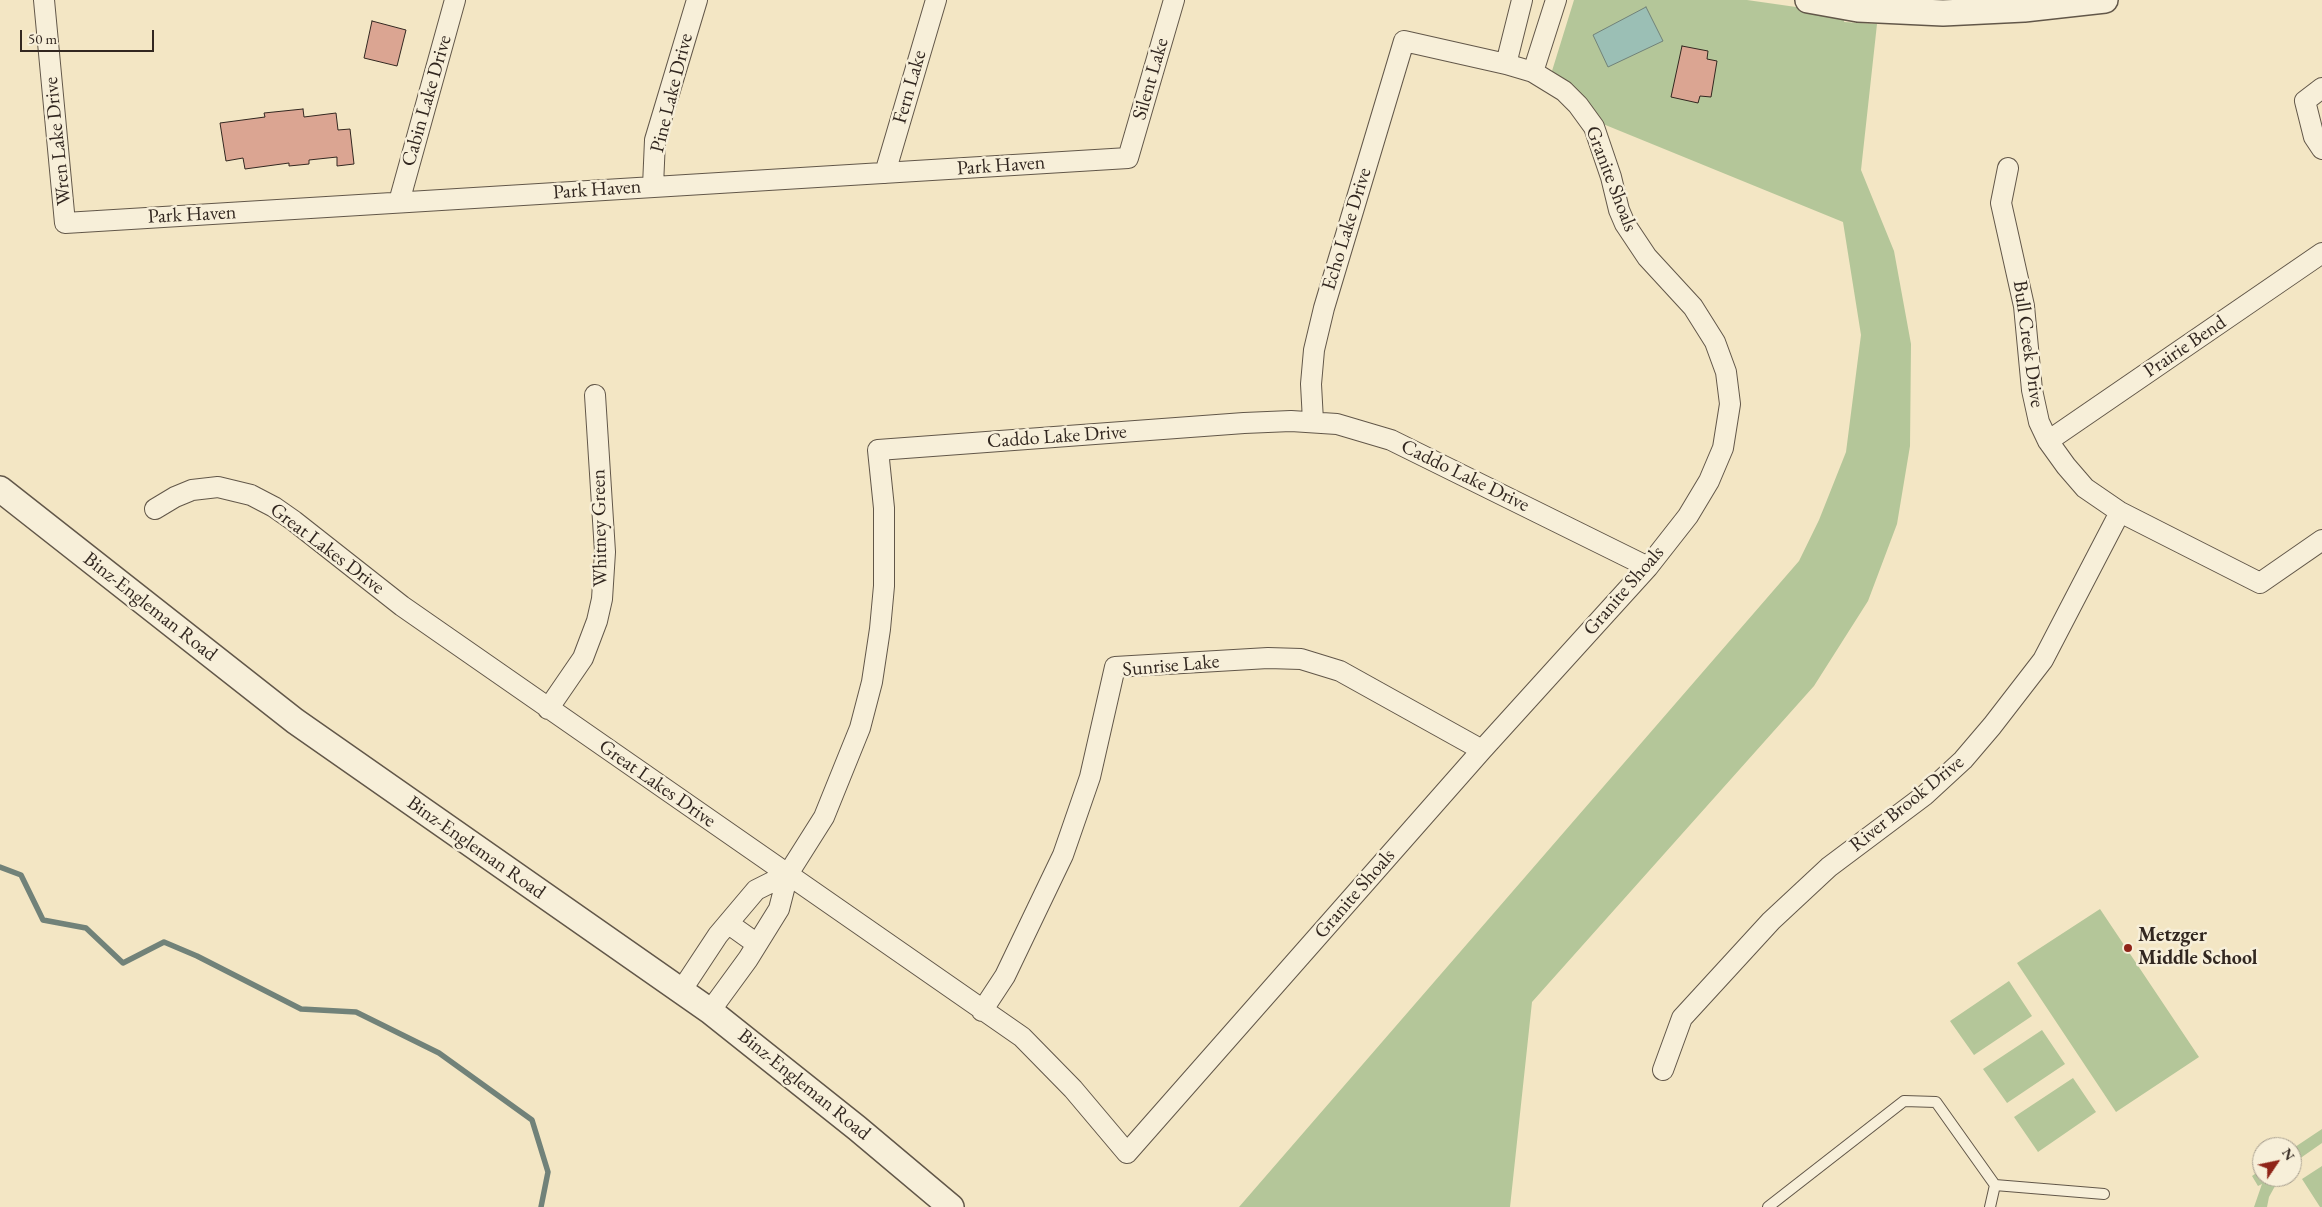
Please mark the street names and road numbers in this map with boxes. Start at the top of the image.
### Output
street label: Pine Lake Drive [646,31,698,155]
street label: Cabin Lake Drive [397,33,457,169]
street label: Silent Lake [1128,35,1174,123]
street label: Fern Lake [888,47,932,127]
street label: Wren Lake Drive [39,76,77,206]
street label: Granite Shoals [1580,123,1642,235]
street label: Park Haven [956,151,1046,181]
street label: Echo Lake Drive [1317,165,1377,293]
street label: Park Haven [552,175,642,205]
street label: Park Haven [147,201,237,229]
street label: Bull Creek Drive [2007,279,2049,409]
street label: Prairie Bend [2139,311,2231,383]
street label: Caddo Lake Drive [986,420,1128,454]
street label: Caddo Lake Drive [1397,435,1533,517]
street label: Whitney Green [587,469,613,587]
street label: Great Lakes Drive [265,498,389,600]
street label: Granite Shoals [1578,541,1670,641]
street label: Binz-Engleman Road [78,547,222,667]
street label: Sunrise Lake [1122,650,1220,682]
street label: Great Lakes Drive [594,735,720,833]
street label: River Brook Drive [1845,751,1969,857]
street label: Binz-Engleman Road [402,791,550,905]
street label: Granite Shoals [1309,844,1401,944]
street label: Binz-Engleman Road [733,1024,875,1146]

